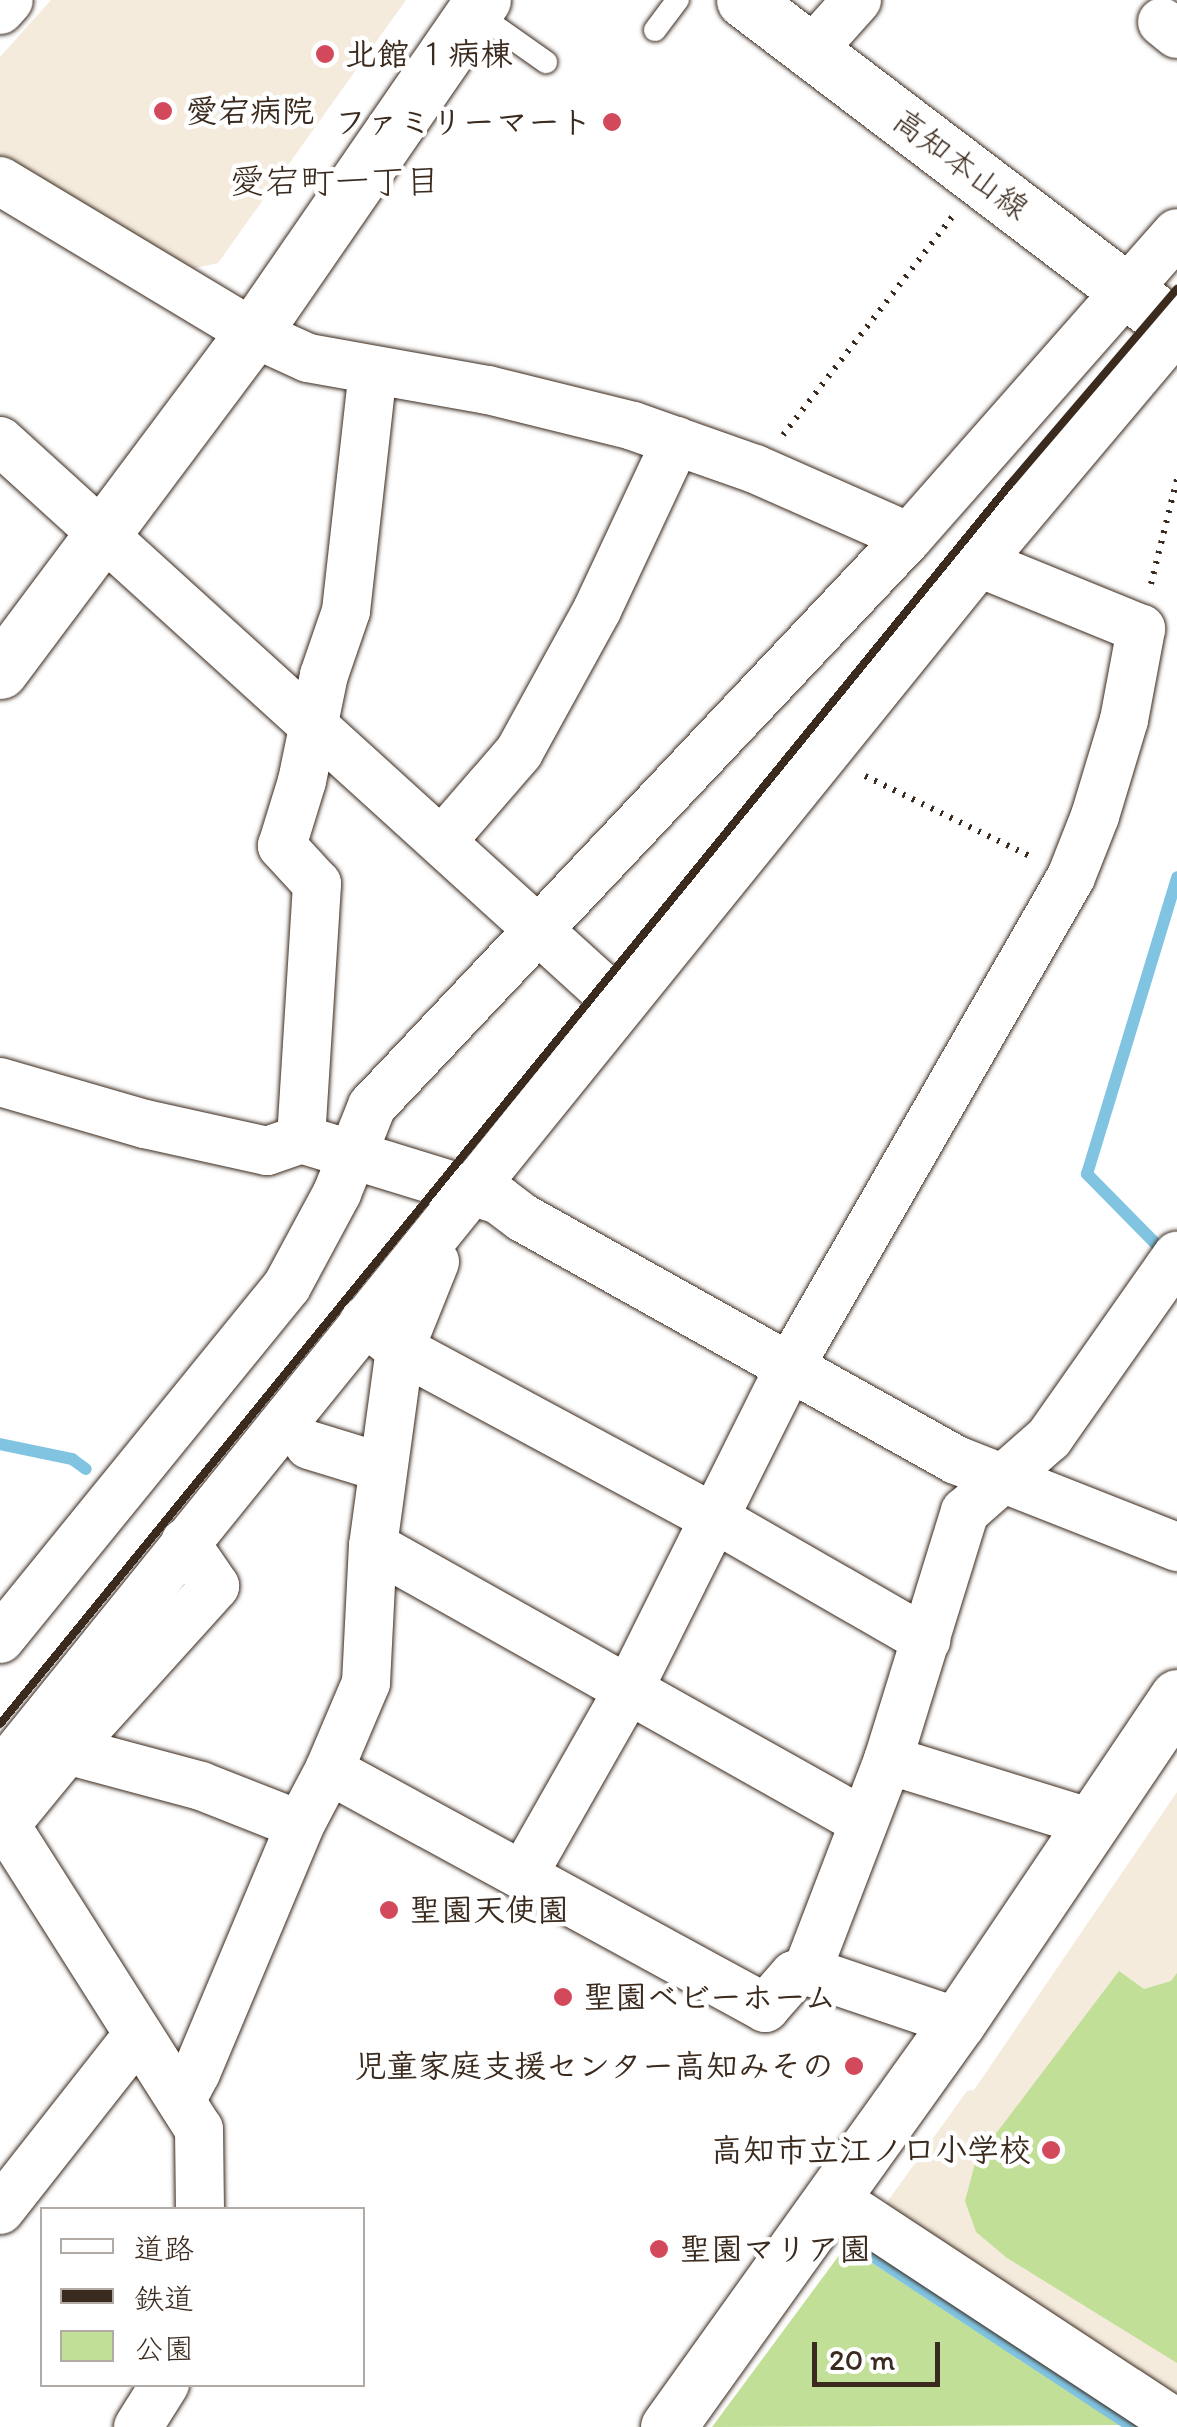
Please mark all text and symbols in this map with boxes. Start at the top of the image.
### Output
place label: 北館 １病棟 [345,35,512,73]
marker: 北館 １病棟 [314,43,336,65]
place label: 愛宕病院 [186,92,314,130]
marker: 愛宕病院 [150,98,176,124]
street label: 高知本山線 [886,101,1036,227]
place label: ファミリーマート [336,103,592,141]
marker: ファミリーマート [601,111,623,133]
district label: 愛宕町一丁目 [230,160,440,202]
place label: 聖園天使園 [409,1891,569,1929]
marker: 聖園天使園 [378,1899,400,1921]
place label: 聖園ベビーホーム [583,1978,838,2016]
marker: 聖園ベビーホーム [552,1986,574,2008]
place label: 児童家庭支援センター高知みその [354,2047,834,2085]
marker: 児童家庭支援センター高知みその [843,2055,865,2077]
place label: 高知市立江ノ口小学校 [711,2131,1031,2169]
marker: 高知市立江ノ口小学校 [1040,2139,1062,2161]
legend [40,2207,365,2387]
text: 道路 [134,2230,194,2267]
place label: 聖園マリア園 [679,2230,871,2268]
marker: 聖園マリア園 [648,2238,670,2260]
text: 鉄道 [134,2280,194,2317]
scale bar [817,2322,944,2384]
text: 公園 [134,2330,194,2367]
text: 20 m [829,2341,895,2378]

